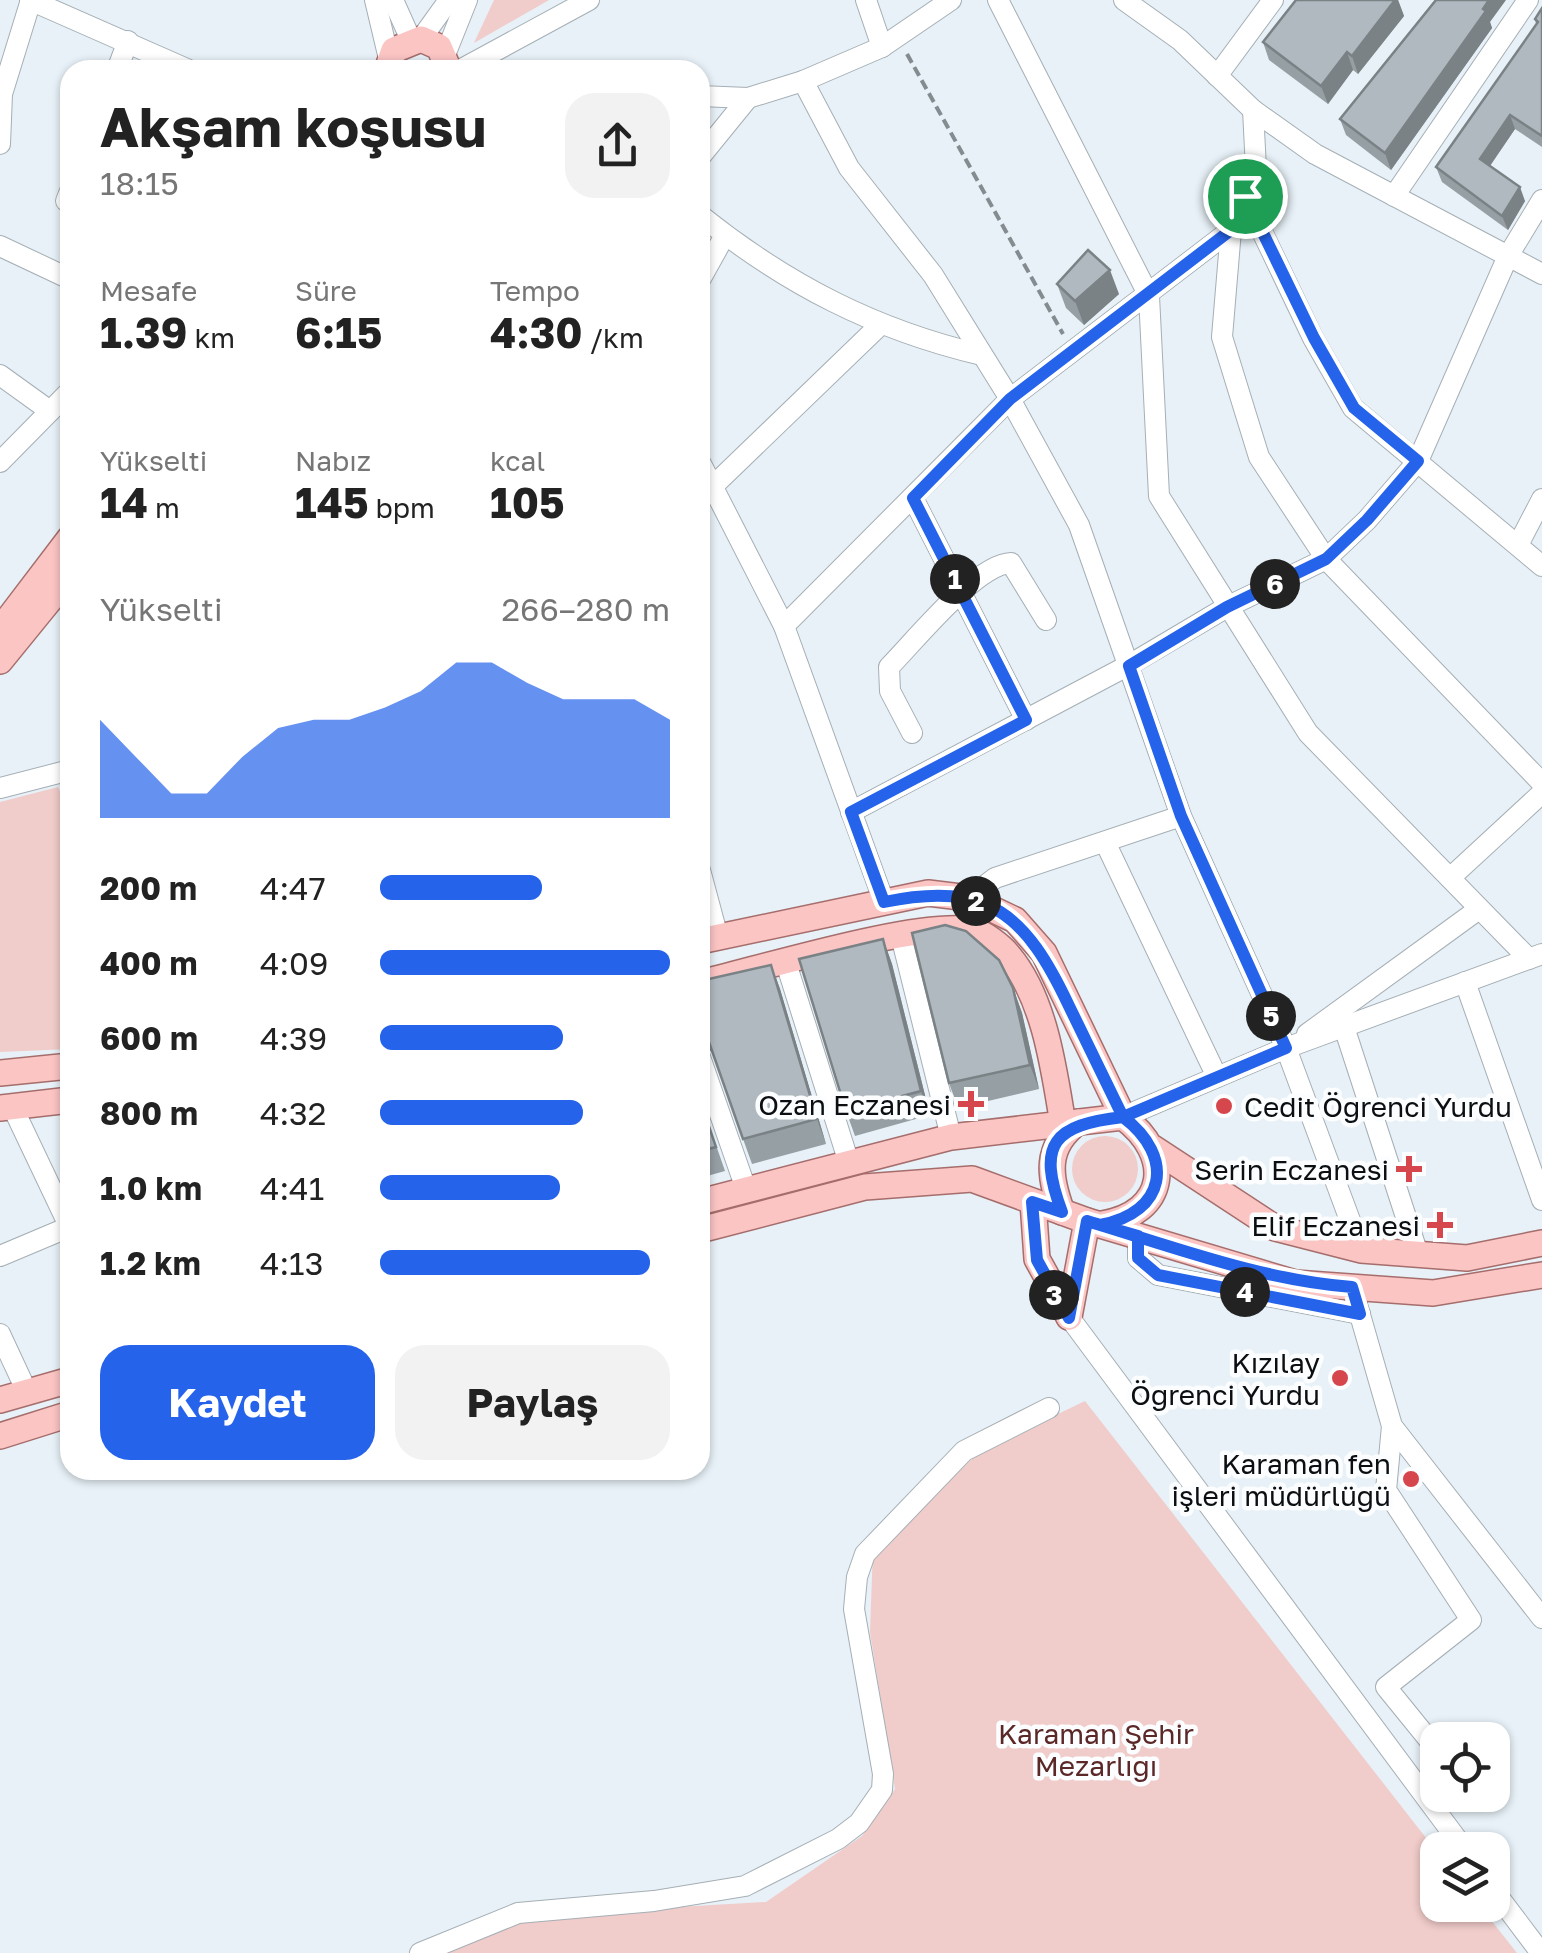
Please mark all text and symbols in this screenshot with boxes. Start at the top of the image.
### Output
text: Akşam koşusu [100,93,486,159]
button: share [565,93,670,198]
pin [1203,154,1288,239]
text: 18:15 [100,164,179,202]
icon: arrive [1218,169,1273,224]
text: Mesafe [100,274,197,307]
text: Süre [295,274,357,307]
text: Tempo [490,274,580,307]
text: 1.39 [100,307,187,357]
text: 6:15 [295,307,382,357]
text: 4:30 [490,307,583,357]
text: km [187,321,235,354]
text: /km [583,321,644,354]
text: Yükselti [100,444,207,477]
text: Nabız [295,444,371,477]
text: kcal [490,444,545,477]
text: 14 [100,477,148,527]
text: 145 [295,477,369,527]
text: 105 [490,477,565,527]
text: m [148,491,180,524]
text: bpm [369,491,435,524]
pin: 1 [930,554,980,604]
pin: 6 [1250,559,1300,609]
text: 1 [948,562,962,595]
text: 6 [1266,567,1284,600]
text: Yükselti [100,590,223,628]
text: 266–280 m [502,590,670,628]
text: 200 m [100,869,197,907]
text: 4:47 [260,869,326,907]
pin: 2 [951,876,1001,926]
text: 2 [967,884,985,917]
text: 400 m [100,944,198,982]
text: 4:09 [260,944,328,982]
pin: 5 [1246,991,1296,1041]
text: 5 [1262,999,1280,1032]
text: 600 m [100,1019,198,1057]
text: 4:39 [260,1019,327,1057]
place label: Ozan Eczanesi [758,1088,951,1121]
place label: Cedit Öğrenci Yurdu [1244,1090,1512,1123]
marker: Ozan Eczanesi [960,1093,982,1115]
text: 800 m [100,1094,198,1132]
text: 4:32 [260,1094,326,1132]
marker: Cedit Öğrenci Yurdu [1213,1095,1235,1117]
place label: Serin Eczanesi [1194,1153,1389,1186]
marker: Serin Eczanesi [1398,1158,1420,1180]
text: 1.0 km [100,1169,202,1207]
text: 4:41 [260,1169,324,1207]
place label: Elif Eczanesi [1251,1209,1420,1242]
marker: Elif Eczanesi [1429,1214,1451,1236]
text: 1.2 km [100,1244,201,1282]
text: 4:13 [260,1244,323,1282]
pin: 4 [1220,1267,1270,1317]
pin: 3 [1029,1270,1079,1320]
text: 4 [1236,1275,1254,1308]
text: 3 [1045,1278,1063,1311]
button: Kaydet [100,1345,375,1460]
button: Paylaş [395,1345,670,1460]
place label: Kızılay Öğrenci Yurdu [1130,1346,1320,1411]
marker: Kızılay Öğrenci Yurdu [1329,1367,1351,1389]
place label: Karaman fen işleri müdürlüğü [1171,1447,1391,1512]
marker: Karaman fen işleri müdürlüğü [1400,1468,1422,1490]
park label: Karaman Şehir Mezarlığı [998,1717,1194,1782]
map controls [1420,1722,1510,1922]
button: locate [1420,1722,1510,1812]
button: layers [1420,1832,1510,1922]

